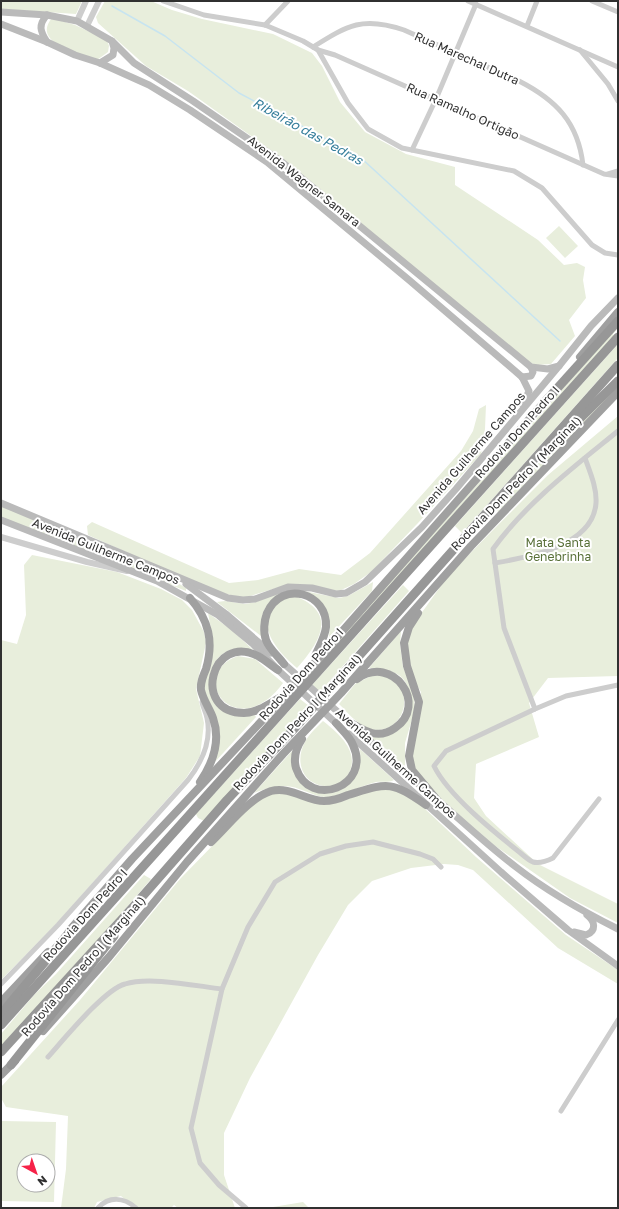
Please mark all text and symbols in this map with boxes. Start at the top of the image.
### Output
street label: Rua Marechal Dutra [412,28,522,88]
street label: Rua Ramalho Ortigão [404,79,522,143]
water label: Ribeirão das Pedras [250,94,367,168]
street label: Avenida Wagner Samara [245,132,363,230]
street label: Rodovia Dom Pedro I [472,383,562,481]
street label: Avenida Guilherme Campos [414,389,528,517]
street label: Rodovia Dom Pedro I (Marginal) [448,413,584,553]
street label: Avenida Guilherme Campos [30,515,182,587]
park label: Mata Santa Genebrinha [525,535,591,564]
street label: Rodovia Dom Pedro I [256,625,346,723]
street label: Rodovia Dom Pedro I (Marginal) [230,651,364,793]
street label: Avenida Guilherme Campos [332,705,460,821]
street label: Rodovia Dom Pedro I [40,866,130,964]
street label: Rodovia Dom Pedro I (Marginal) [18,893,148,1039]
north arrow [16,1153,56,1193]
text: N [35,1173,50,1189]

